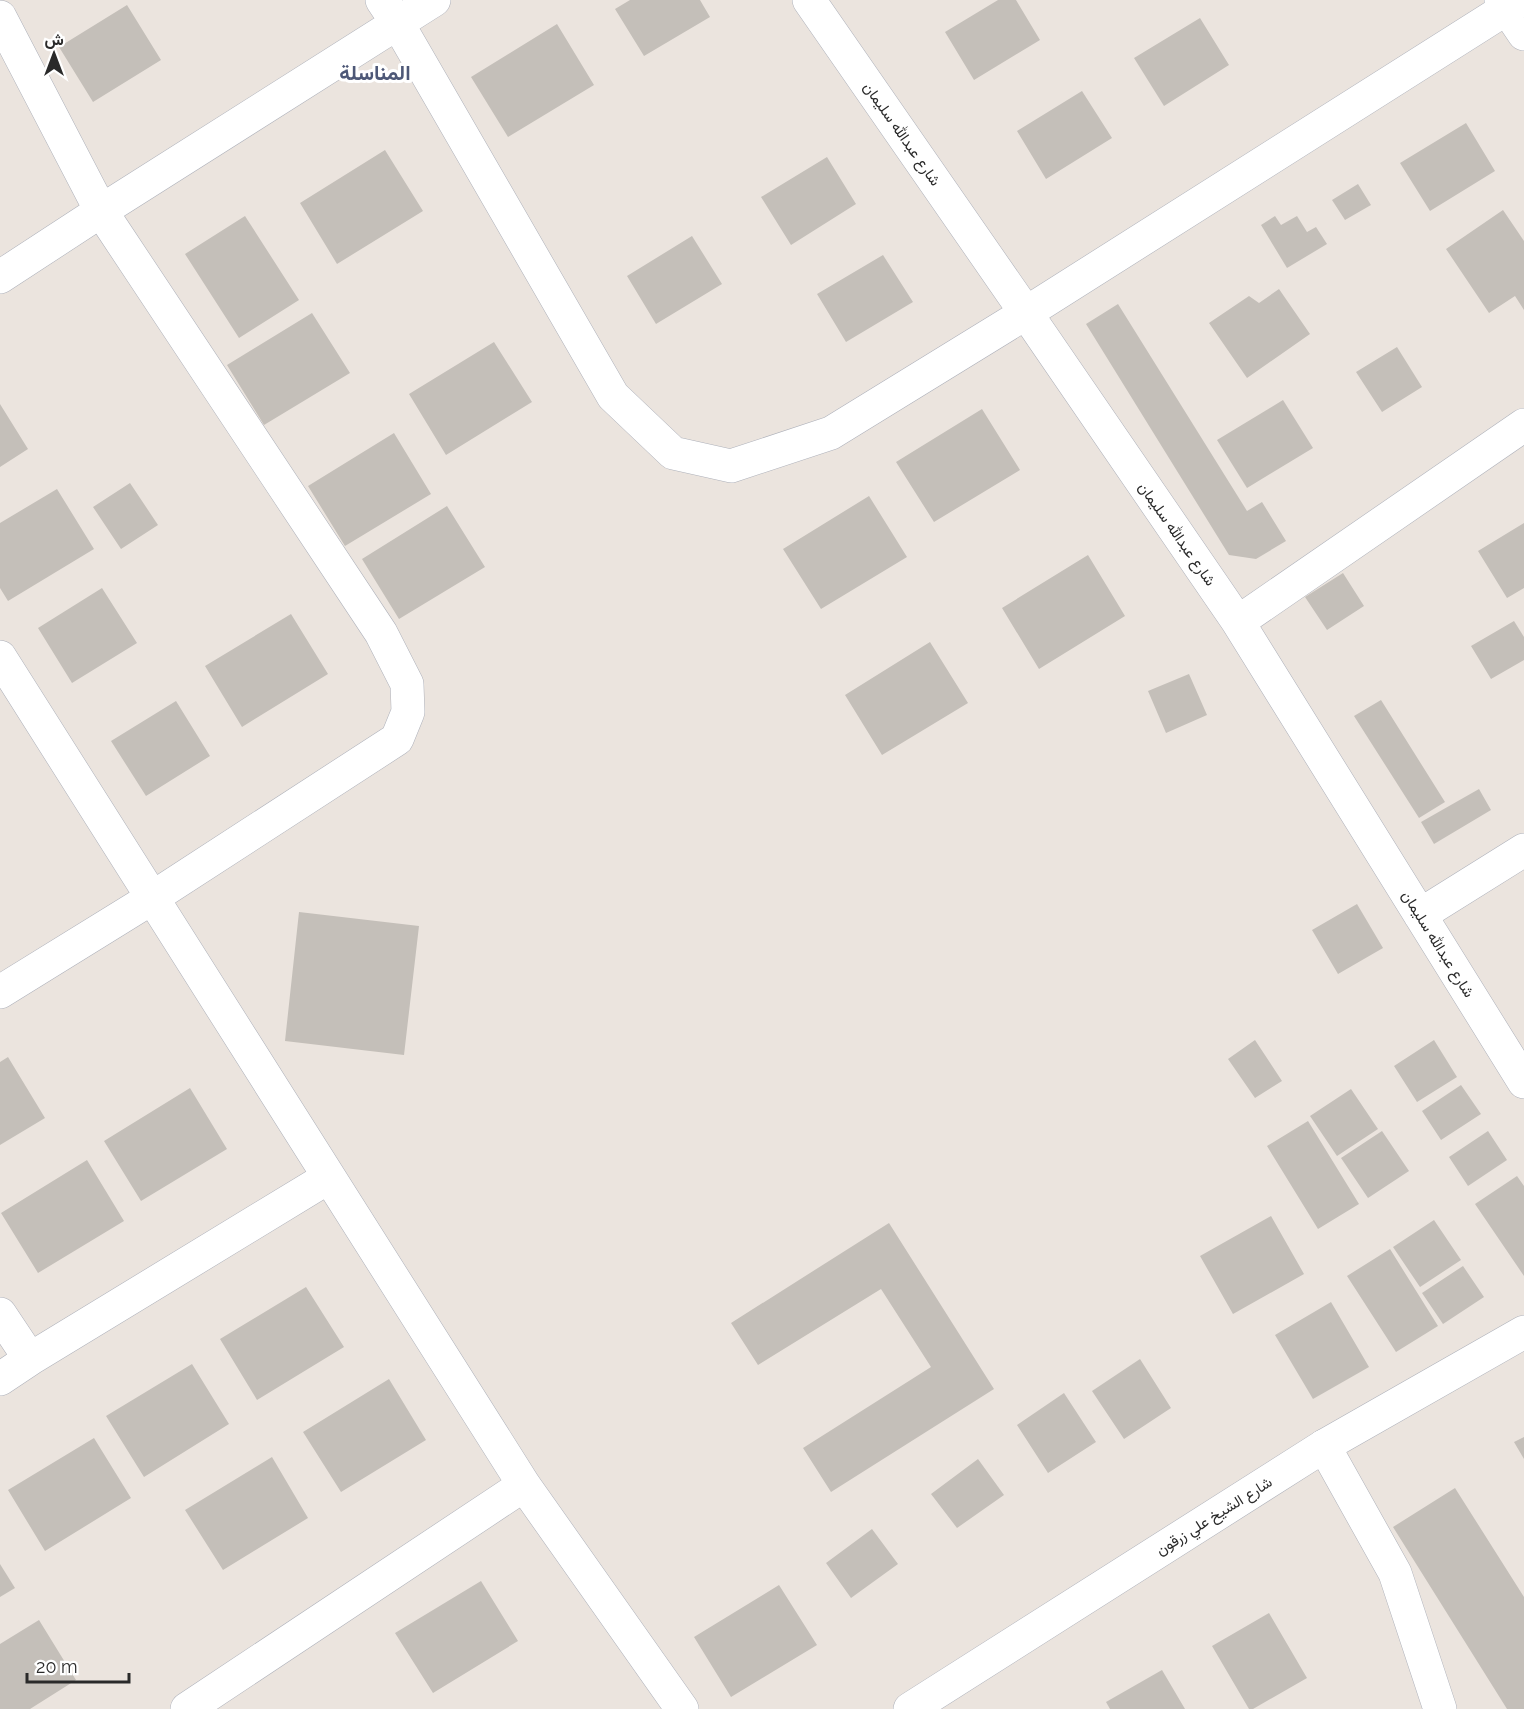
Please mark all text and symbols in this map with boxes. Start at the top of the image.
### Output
north arrow [24,24,84,84]
text: ش [44,30,64,49]
district label: المناسلة [339,60,411,85]
street label: شارع عبدالله سليمان [858,79,945,191]
street label: شارع عبدالله سليمان [1133,479,1220,591]
street label: شارع عبدالله سليمان [1396,887,1478,1002]
street label: شارع الشيخ علي زرقون [1153,1473,1278,1562]
scale bar [27,1646,129,1684]
text: 20 m [36,1656,78,1677]

